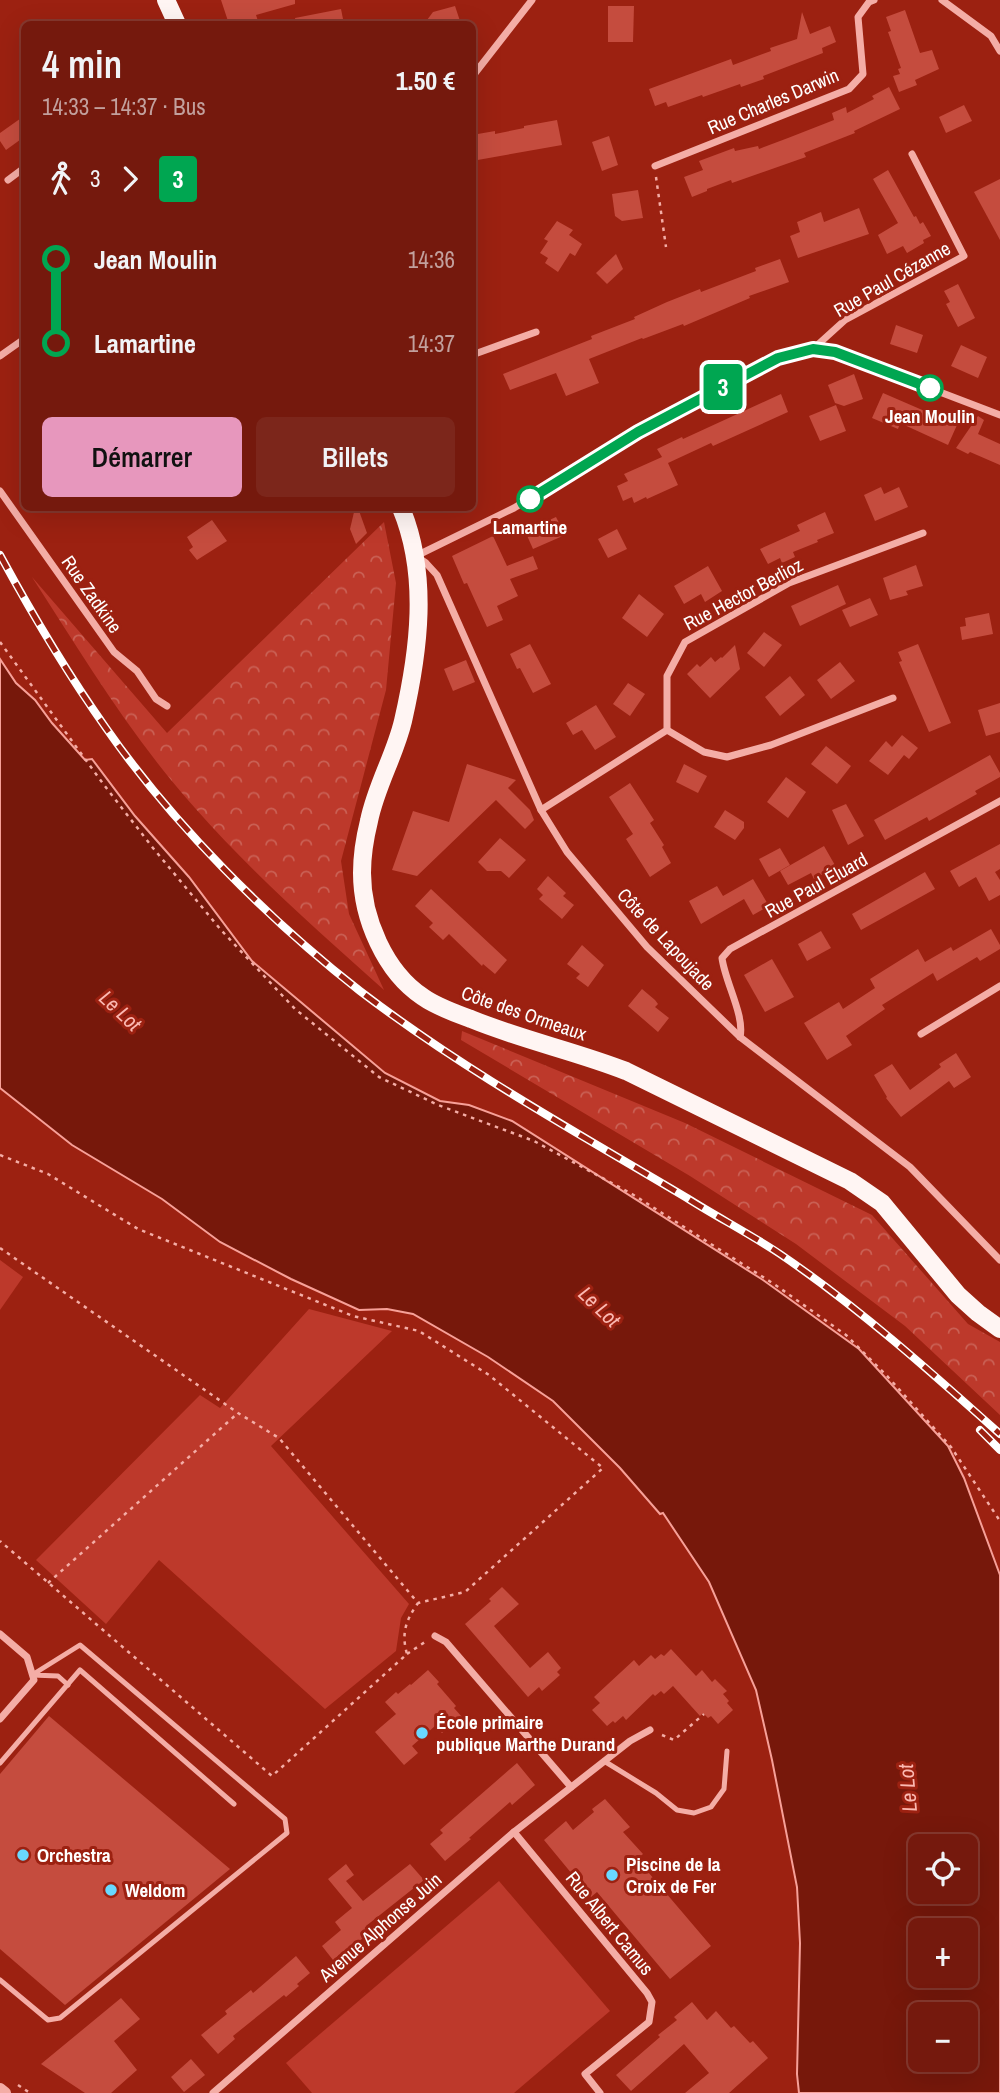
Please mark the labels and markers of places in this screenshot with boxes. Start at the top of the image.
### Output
marker: Jean Moulin [917,375,943,401]
place label: Jean Moulin [885,403,975,429]
marker: Lamartine [517,486,543,512]
place label: Lamartine [493,514,568,540]
place label: École primaire publique Marthe Durand [436,1709,615,1757]
marker: École primaire publique Marthe Durand [414,1725,430,1741]
place label: Orchestra [37,1842,111,1868]
marker: Orchestra [15,1847,31,1863]
place label: Piscine de la Croix de Fer [626,1851,721,1899]
marker: Piscine de la Croix de Fer [604,1867,620,1883]
place label: Weldom [125,1877,185,1903]
marker: Weldom [103,1882,119,1898]

